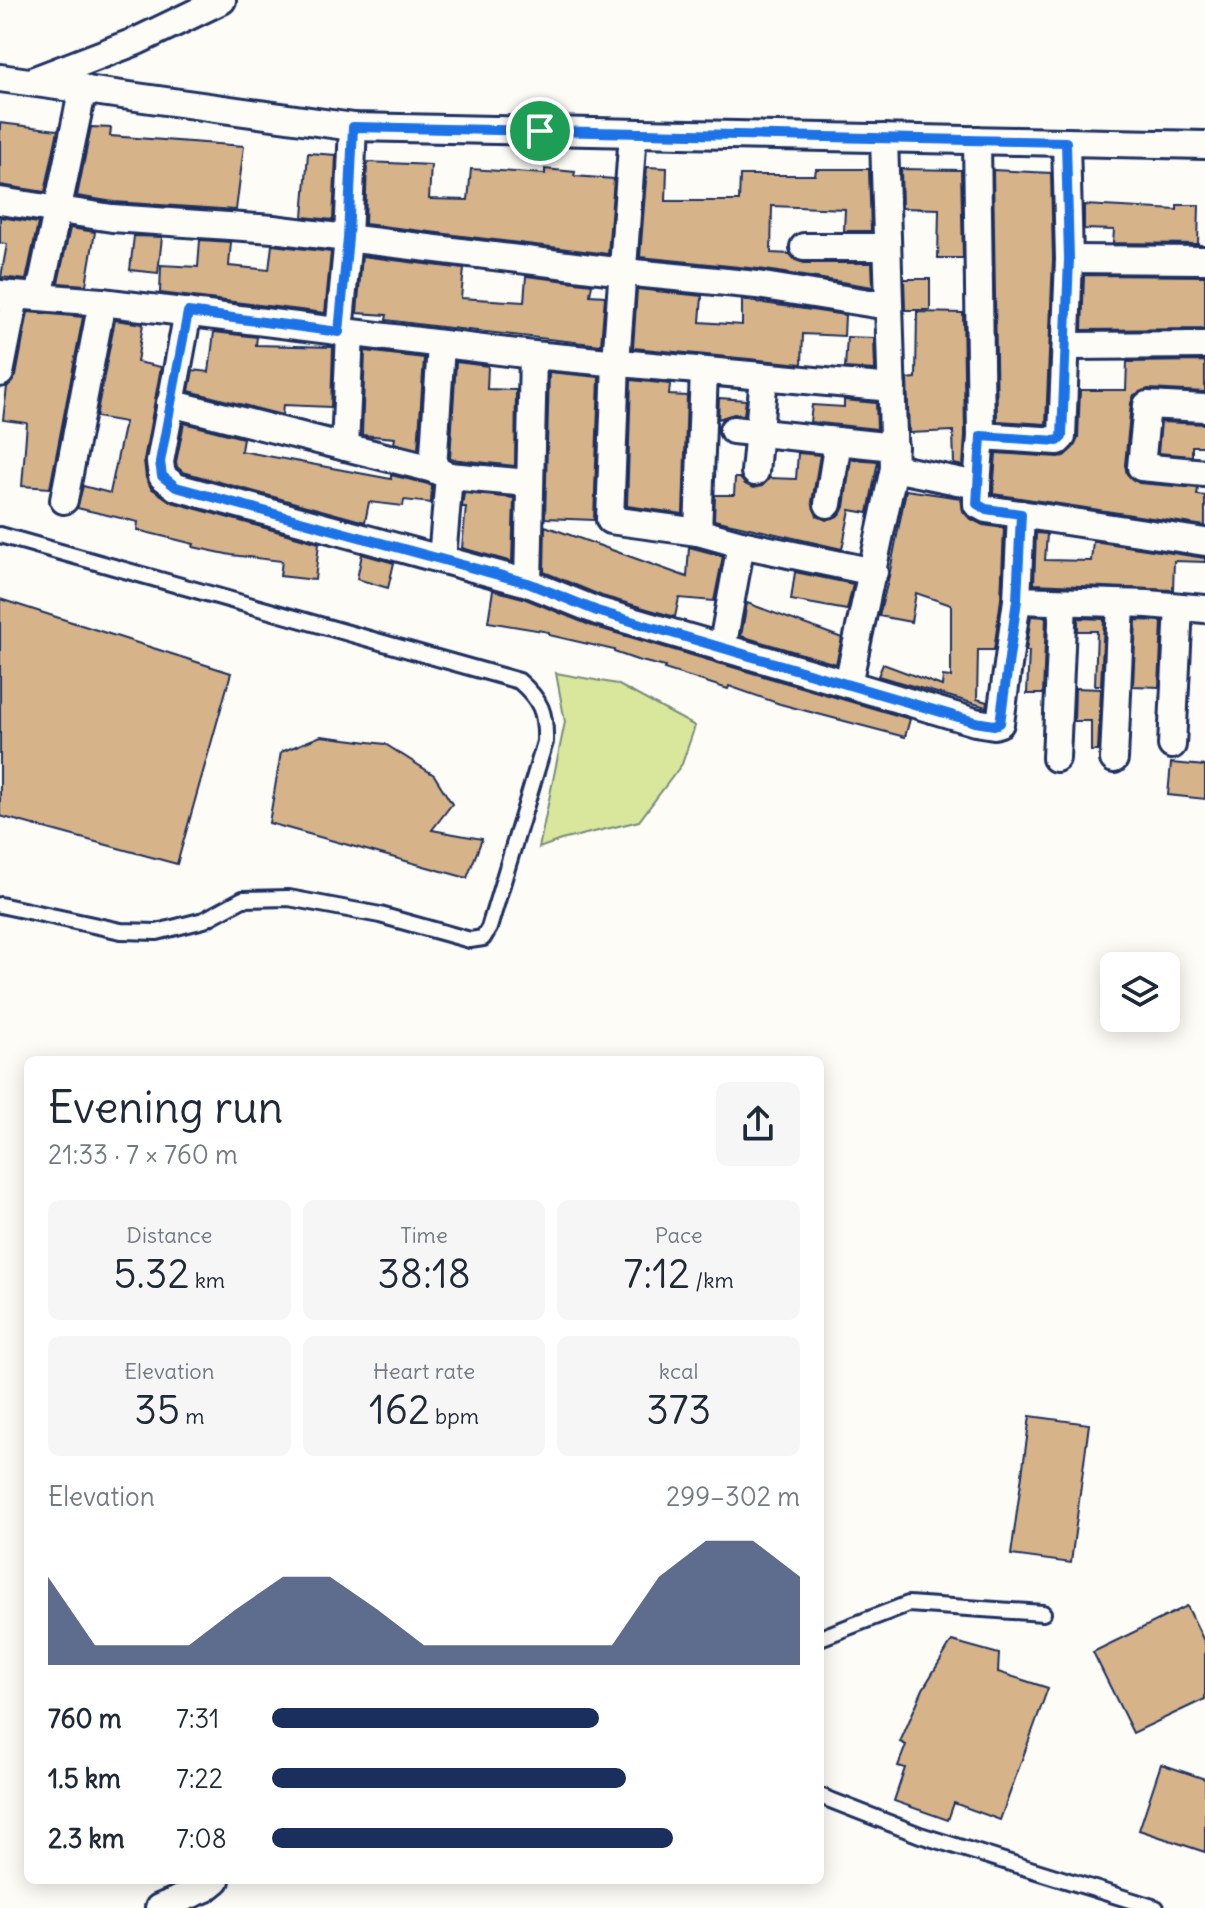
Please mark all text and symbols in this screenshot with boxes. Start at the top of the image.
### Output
pin [506,97,574,165]
icon: arrive [518,109,562,153]
map controls [1100,952,1180,1032]
button: layers [1100,952,1180,1032]
text: Evening run [48,1080,283,1135]
button: share [716,1082,800,1166]
text: 21:33 · 7 × 760 m [48,1138,238,1171]
text: Distance [126,1221,212,1249]
text: Time [400,1221,448,1249]
text: Pace [655,1221,703,1249]
text: 5.32 [113,1249,189,1299]
text: 38:18 [377,1249,471,1299]
text: 7:12 [624,1249,690,1299]
text: km [189,1266,225,1294]
text: /km [690,1266,734,1294]
text: Elevation [124,1357,214,1385]
text: Heart rate [373,1357,475,1385]
text: kcal [659,1357,698,1385]
text: 35 [134,1385,180,1435]
text: 162 [369,1385,430,1435]
text: 373 [646,1385,711,1435]
text: m [180,1402,204,1430]
text: bpm [430,1402,479,1430]
text: Elevation [48,1480,155,1513]
text: 299–302 m [666,1480,800,1513]
text: 760 m [48,1702,122,1735]
text: 7:31 [176,1702,219,1735]
text: 1.5 km [48,1762,121,1795]
text: 7:22 [176,1762,223,1795]
text: 2.3 km [48,1822,125,1855]
text: 7:08 [176,1822,227,1855]

